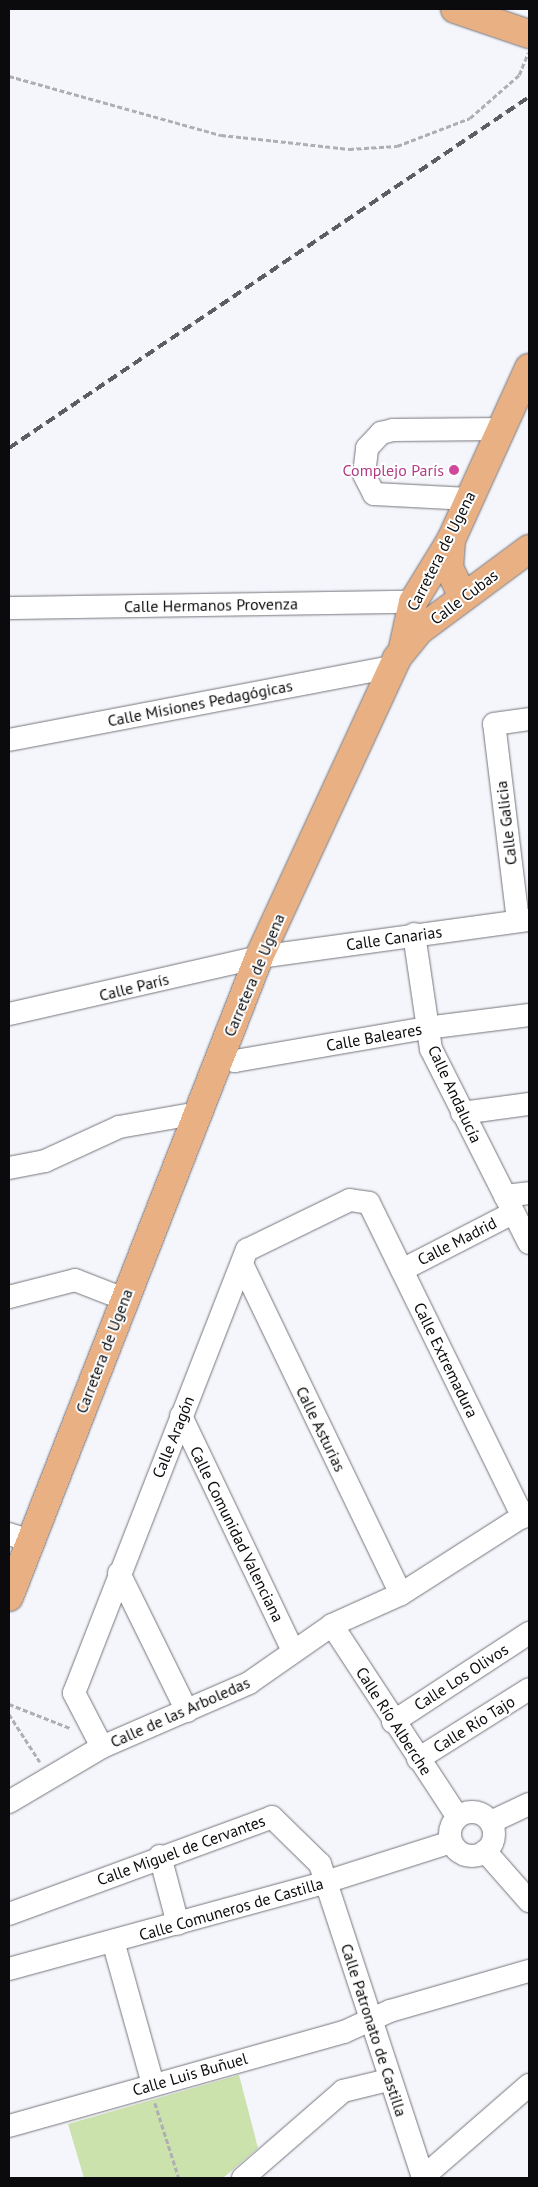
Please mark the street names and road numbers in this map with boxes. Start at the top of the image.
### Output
street label: Carretera de Ugena [403,488,479,614]
street label: Calle Cubas [427,565,501,629]
street label: Calle Hermanos Provenza [124,594,298,616]
street label: Calle Misiones Pedagógicas [106,676,294,730]
street label: Calle Galicia [491,780,521,866]
street label: Carretera de Ugena [219,911,289,1039]
street label: Calle Canarias [345,922,443,954]
street label: Calle París [97,969,171,1005]
street label: Calle Baleares [325,1019,423,1055]
street label: Calle Andalucía [424,1042,486,1146]
street label: Calle Madrid [414,1213,500,1269]
street label: Carretera de Ugena [71,1286,137,1416]
street label: Calle Extremadura [410,1299,482,1421]
street label: Calle Asturias [292,1383,350,1475]
street label: Calle Aragón [148,1393,198,1481]
street label: Calle Comunidad Valenciana [186,1443,288,1625]
street label: Calle Los Olivos [410,1639,512,1715]
street label: Calle Río Alberche [352,1663,436,1779]
street label: Calle de las Arboledas [107,1672,253,1752]
street label: Calle Río Tajo [429,1691,519,1757]
street label: Calle Miguel de Cervantes [94,1811,268,1889]
street label: Calle Comuneros de Castilla [137,1873,325,1945]
street label: Calle Patronato de Castilla [337,1941,411,2119]
street label: Calle Luis Buñuel [130,2048,250,2100]

